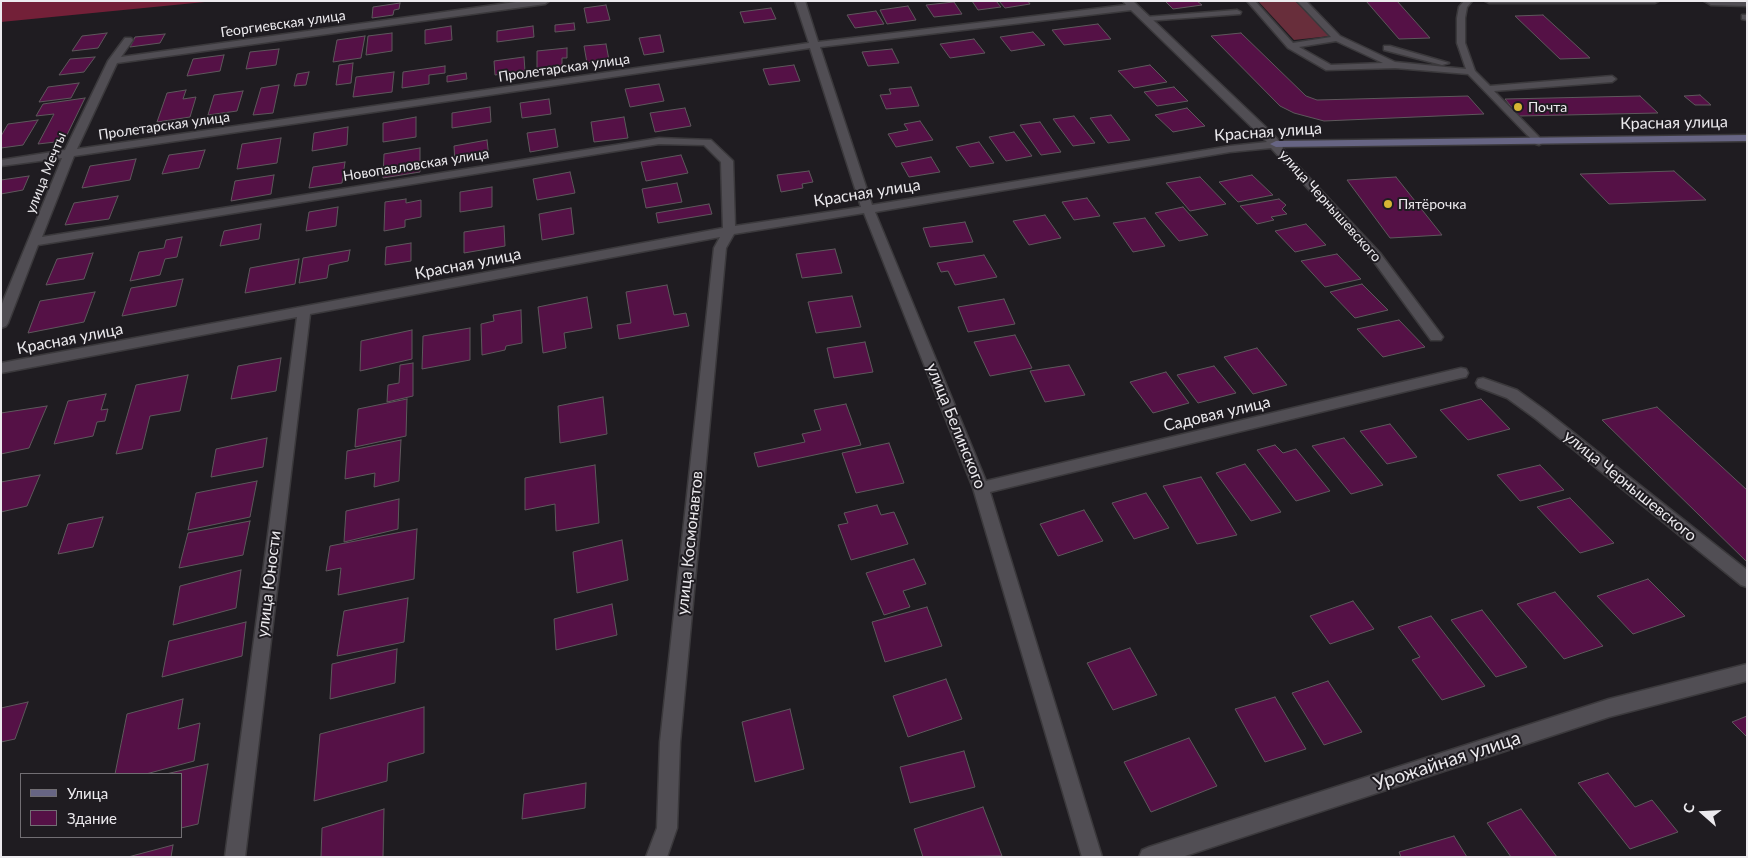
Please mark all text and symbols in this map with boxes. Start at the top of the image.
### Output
street label: Георгиевская улица [219,7,347,41]
street label: Пролетарская улица [497,50,631,86]
place label: Почта [1528,99,1567,115]
marker: Почта [1512,101,1524,113]
street label: Пролетарская улица [97,108,231,144]
street label: Красная улица [1620,112,1728,134]
street label: Красная улица [1214,119,1322,145]
street label: улица Мечты [22,130,70,216]
street label: Новопавловская улица [342,145,490,185]
street label: улица Чернышевского [1275,147,1385,265]
street label: Красная улица [812,175,922,211]
place label: Пятёрочка [1398,196,1466,212]
marker: Пятёрочка [1382,198,1394,210]
street label: Красная улица [413,244,523,284]
street label: Красная улица [15,319,125,359]
street label: улица Белинского [922,360,990,492]
street label: Садовая улица [1162,392,1272,436]
street label: улица Чернышевского [1560,426,1700,546]
street label: улица Космонавтов [673,470,707,616]
street label: улица Юности [253,530,285,638]
street label: Урожайная улица [1371,726,1523,796]
legend [20,773,182,838]
text: Улица [67,784,108,802]
north arrow [1678,788,1728,838]
text: С [1679,801,1698,815]
text: Здание [67,809,117,827]

